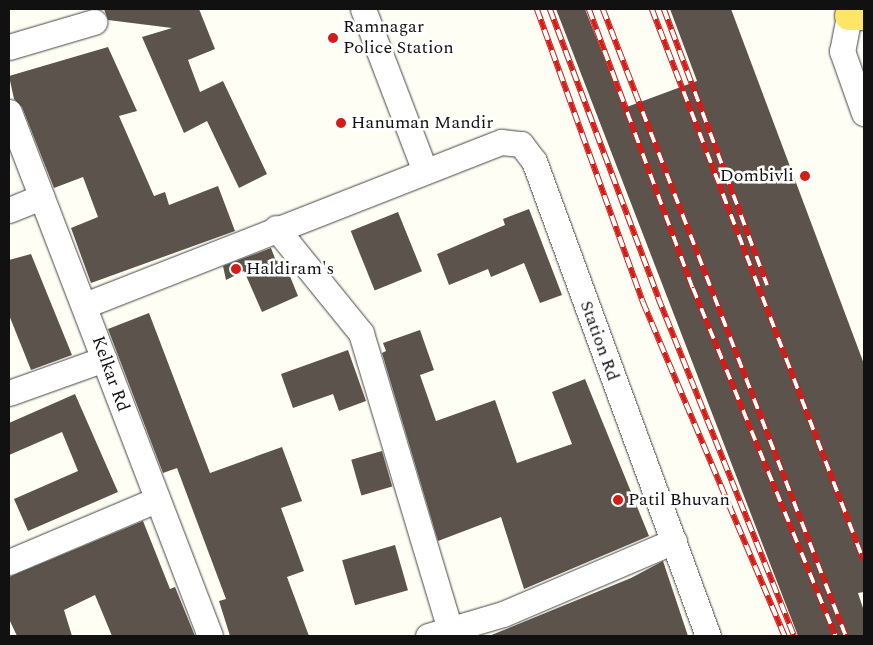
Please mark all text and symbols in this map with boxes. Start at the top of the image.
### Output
place label: Ramnagar Police Station [343,17,454,59]
marker: Ramnagar Police Station [327,32,339,44]
place label: Hanuman Mandir [351,112,494,134]
marker: Hanuman Mandir [335,117,347,129]
place label: Dombivli [720,165,794,187]
marker: Dombivli [798,169,812,183]
place label: Haldiram's [246,258,334,280]
marker: Haldiram's [230,263,242,275]
street label: Station Rd [575,298,623,384]
street label: Kelkar Rd [86,333,134,415]
place label: Patil Bhuvan [628,489,730,511]
marker: Patil Bhuvan [612,494,624,506]

